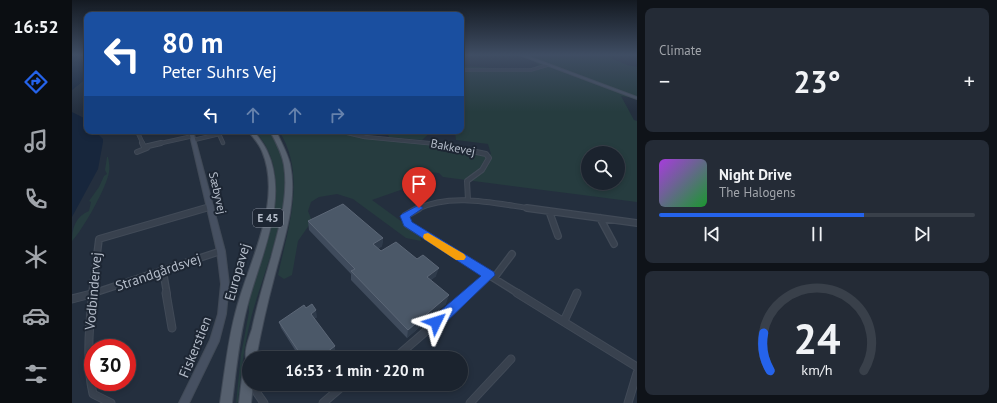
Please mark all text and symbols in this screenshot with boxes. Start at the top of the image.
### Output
text: 16:52 [13,15,59,38]
text: 80 m [162,24,223,61]
icon: left [96,28,148,80]
text: Climate [659,42,702,59]
text: Peter Suhrs Vej [162,60,277,83]
text: 23° [793,62,841,101]
text: − [659,67,670,95]
text: + [964,67,975,95]
icon: directions [22,68,50,96]
icon: left [200,104,222,126]
icon: ahead [242,104,264,126]
icon: ahead [284,104,306,126]
icon: right [326,104,348,126]
icon: music [22,127,50,155]
street label: Bakkevej [429,135,477,159]
map controls [581,146,625,190]
button: search [581,146,625,190]
text: Night Drive [719,165,792,184]
pin [402,167,436,208]
street label: Sæbyvej [206,170,230,216]
icon: arrive [408,173,430,195]
text: The Halogens [719,184,796,201]
icon: phone [22,185,50,213]
road number: E 45 [253,209,283,227]
icon: previous [701,223,723,245]
icon: pause [806,223,828,245]
icon: next [911,223,933,245]
street label: Europavej [220,241,254,303]
icon: climate [22,243,50,271]
street label: Strandgårdsvej [113,249,203,295]
street label: Vodbindervej [81,251,105,332]
position arrow [415,301,457,343]
icon: car [22,302,50,330]
text: 24 [793,312,841,365]
street label: Fiskerstien [175,314,215,380]
speed limit sign: 30 [84,339,136,391]
icon: filters [22,360,50,388]
text: km/h [801,360,833,379]
text: 16:53 · 1 min · 220 m [286,361,424,380]

